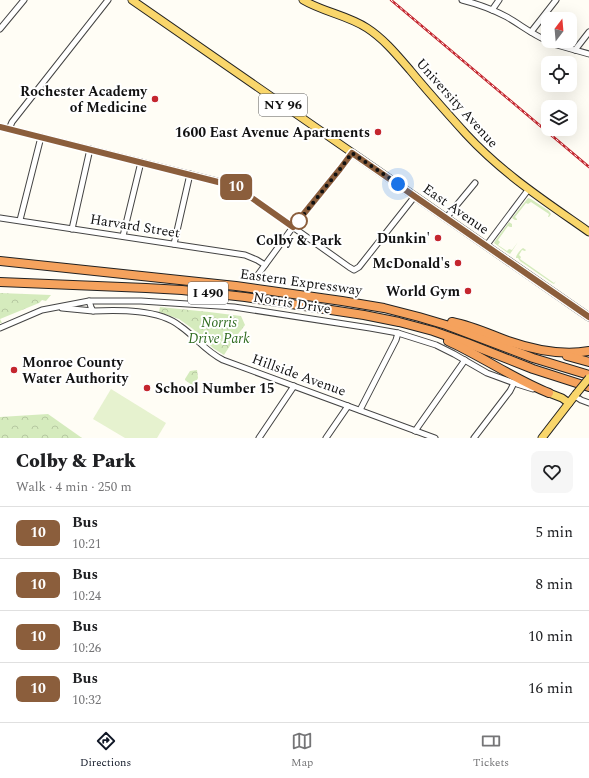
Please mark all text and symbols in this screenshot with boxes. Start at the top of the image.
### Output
north arrow [541,12,577,48]
map controls [541,12,577,136]
street label: University Avenue [411,53,503,153]
button: locate [541,56,577,92]
place label: Rochester Academy of Medicine [20,81,148,118]
marker: Rochester Academy of Medicine [150,94,160,104]
road number: NY 96 [259,94,307,116]
button: layers [541,100,577,136]
place label: 1600 East Avenue Apartments [175,122,370,143]
marker: 1600 East Avenue Apartments [373,127,383,137]
line badge: 10 [218,174,254,200]
your location [388,174,408,194]
text: 10 [228,176,244,197]
street label: East Avenue [419,178,494,240]
street label: Harvard Street [88,209,182,243]
marker: Colby & Park [290,212,308,230]
place label: Dunkin' [377,228,430,249]
place label: Colby & Park [256,230,342,251]
marker: Dunkin' [433,233,443,243]
place label: McDonald's [372,253,450,274]
marker: McDonald's [453,258,463,268]
street label: Eastern Expressway [239,263,365,301]
place label: World Gym [386,281,460,302]
road number: I 490 [188,282,228,304]
marker: World Gym [463,286,473,296]
street label: Norris Drive [252,287,332,320]
park label: Norris Drive Park [188,312,250,349]
street label: Hillside Avenue [249,348,349,402]
place label: Monroe County Water Authority [22,352,130,389]
marker: Monroe County Water Authority [9,365,19,375]
place label: School Number 15 [155,378,275,399]
marker: School Number 15 [142,383,152,393]
text: Colby & Park [16,447,136,476]
button: heart [531,451,573,493]
text: Walk · 4 min · 250 m [16,477,132,497]
text: Bus [72,511,98,534]
text: 5 min [535,521,573,544]
text: 10 [30,522,46,543]
text: 10:21 [72,534,101,554]
text: Bus [72,563,98,586]
text: 8 min [535,573,573,596]
text: 10 [30,574,46,595]
text: 10:24 [72,586,101,606]
text: Bus [72,615,98,638]
text: 10 min [528,625,573,648]
text: 10 [30,626,46,647]
text: 10:26 [72,638,101,658]
text: Bus [72,667,98,690]
text: 16 min [528,677,573,700]
text: 10 [30,678,46,699]
text: 10:32 [72,690,101,710]
tab: Directions [80,730,131,771]
tab: Map [291,730,313,771]
tab: Tickets [473,730,509,771]

